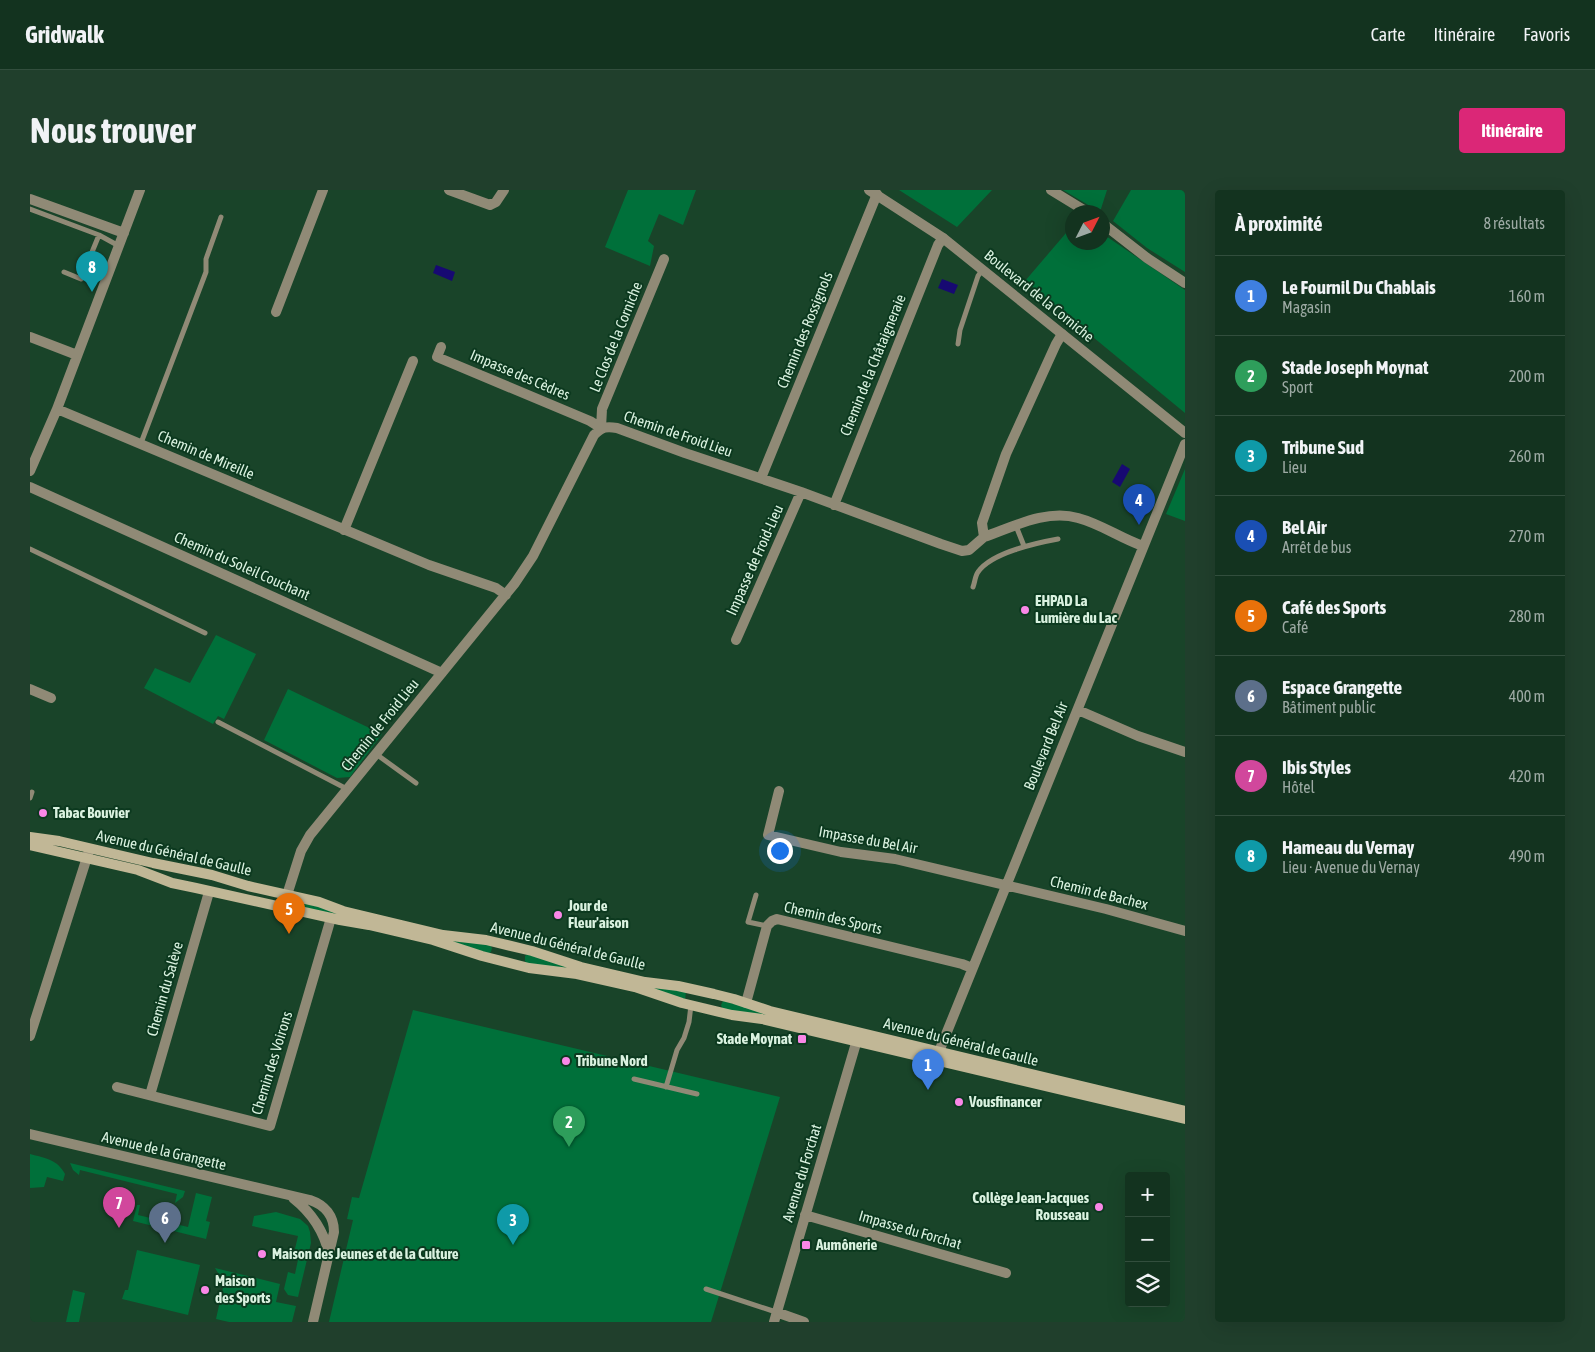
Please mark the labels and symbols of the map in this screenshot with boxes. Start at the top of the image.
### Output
north arrow [1065,205,1110,250]
street label: Boulevard de la Corniche [981,246,1098,345]
pin: 8 [76,251,108,292]
street label: Chemin des Rossignols [773,269,836,391]
street label: Le Clos de la Corniche [586,279,645,394]
street label: Chemin de la Châtaigneraie [836,291,909,438]
street label: Impasse des Cèdres [468,346,573,403]
street label: Chemin de Froid Lieu [622,407,735,460]
street label: Chemin de Mireille [155,427,257,483]
pin: 4 [1123,484,1155,525]
street label: Impasse de Froid-Lieu [723,502,787,618]
street label: Chemin du Soleil Couchant [172,528,313,603]
place label: EHPAD La Lumière du Lac [1035,592,1118,626]
marker: EHPAD La Lumière du Lac [1019,604,1031,616]
street label: Chemin de Froid Lieu [337,675,422,774]
street label: Boulevard Bel Air [1020,699,1071,792]
place label: Tabac Bouvier [53,804,130,821]
marker: Tabac Bouvier [37,807,49,819]
street label: Impasse du Bel Air [817,822,919,857]
street label: Avenue du Général de Gaulle [95,826,254,879]
your location [767,838,793,864]
street label: Chemin de Bachex [1049,872,1150,913]
pin: 5 [273,893,305,934]
place label: Jour de Fleur'aison [567,897,629,931]
street label: Chemin des Sports [782,898,884,937]
marker: Jour de Fleur'aison [552,909,564,921]
street label: Avenue du Général de Gaulle [489,918,647,973]
street label: Chemin du Salève [143,940,186,1038]
street label: Chemin des Voirons [248,1009,295,1117]
street label: Avenue du Général de Gaulle [882,1014,1040,1069]
place label: Stade Moynat [717,1030,793,1047]
marker: Stade Moynat [796,1033,808,1045]
pin: 1 [912,1049,944,1090]
place label: Tribune Nord [576,1052,648,1069]
marker: Tribune Nord [560,1055,572,1067]
place label: Vousfinancer [968,1093,1042,1110]
marker: Vousfinancer [953,1096,965,1108]
pin: 2 [553,1106,585,1147]
street label: Avenue du Forchat [779,1122,824,1224]
street label: Avenue de la Grangette [100,1128,228,1173]
pin: 7 [103,1187,135,1228]
place label: Collège Jean-Jacques Rousseau [972,1189,1090,1223]
marker: Collège Jean-Jacques Rousseau [1093,1201,1105,1213]
pin: 6 [149,1202,181,1243]
pin: 3 [497,1204,529,1245]
street label: Impasse du Forchat [857,1207,963,1252]
place label: Aumônerie [815,1236,877,1253]
marker: Aumônerie [800,1239,812,1251]
place label: Maison des Jeunes et de la Culture [272,1245,459,1262]
marker: Maison des Jeunes et de la Culture [256,1248,268,1260]
place label: Maison des Sports [215,1272,271,1306]
marker: Maison des Sports [199,1284,211,1296]

